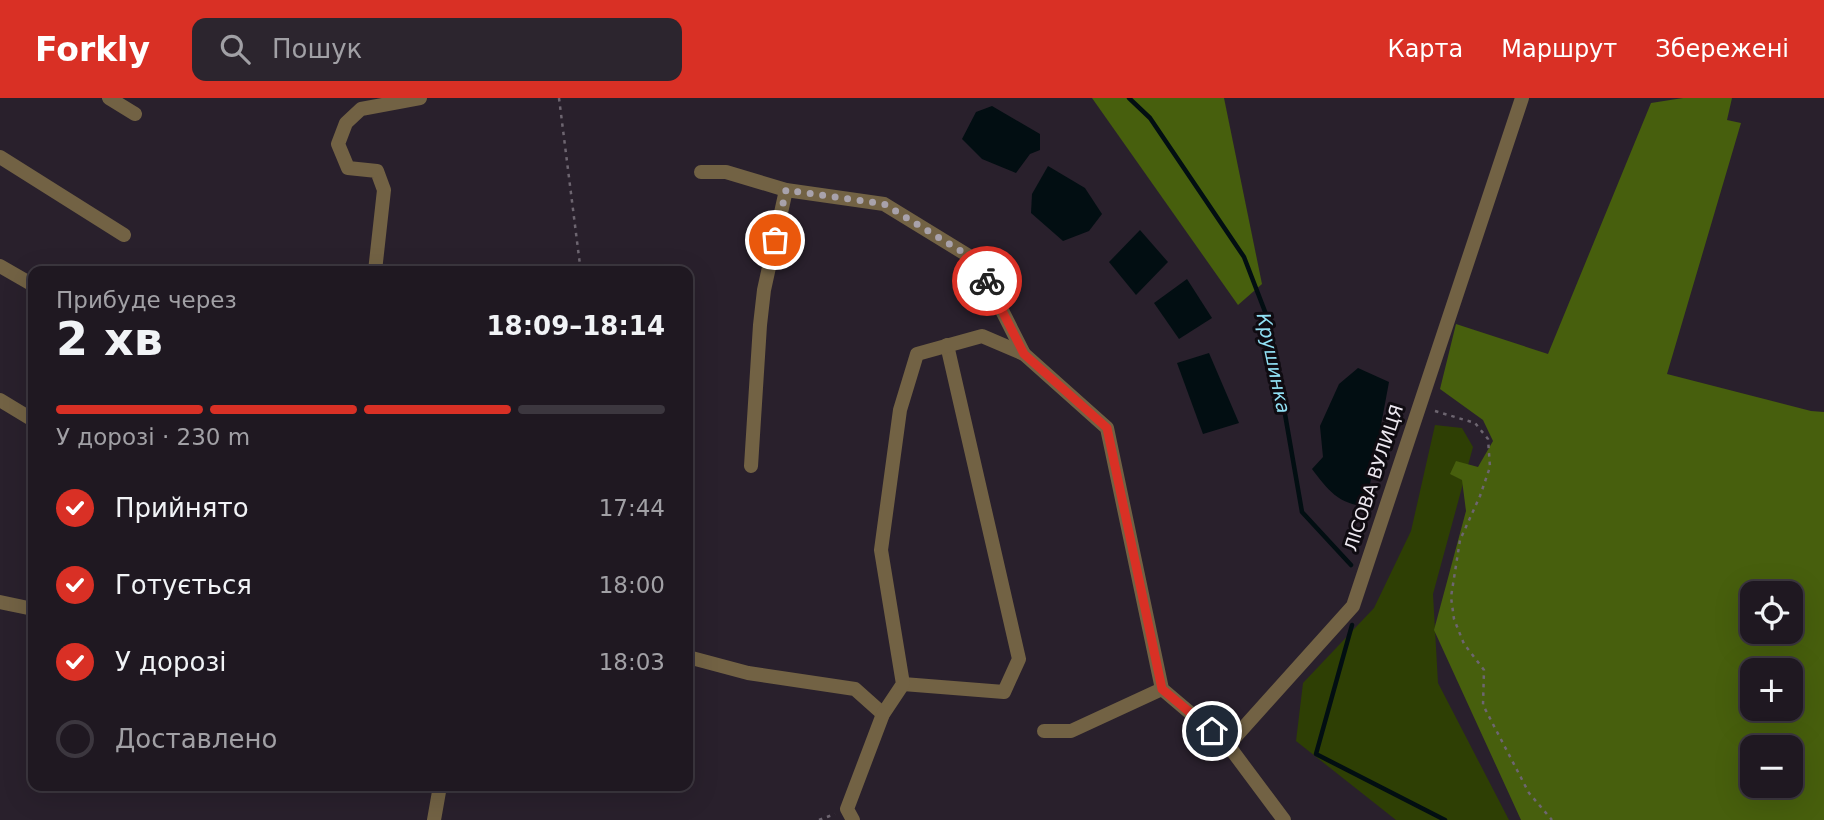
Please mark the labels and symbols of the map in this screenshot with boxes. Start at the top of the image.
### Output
pin [745,210,805,270]
courier [952,246,1022,316]
water label: Крушинка [1253,311,1295,415]
street label: ЛІСОВА ВУЛИЦЯ [1340,402,1407,554]
pin [1182,701,1242,761]

